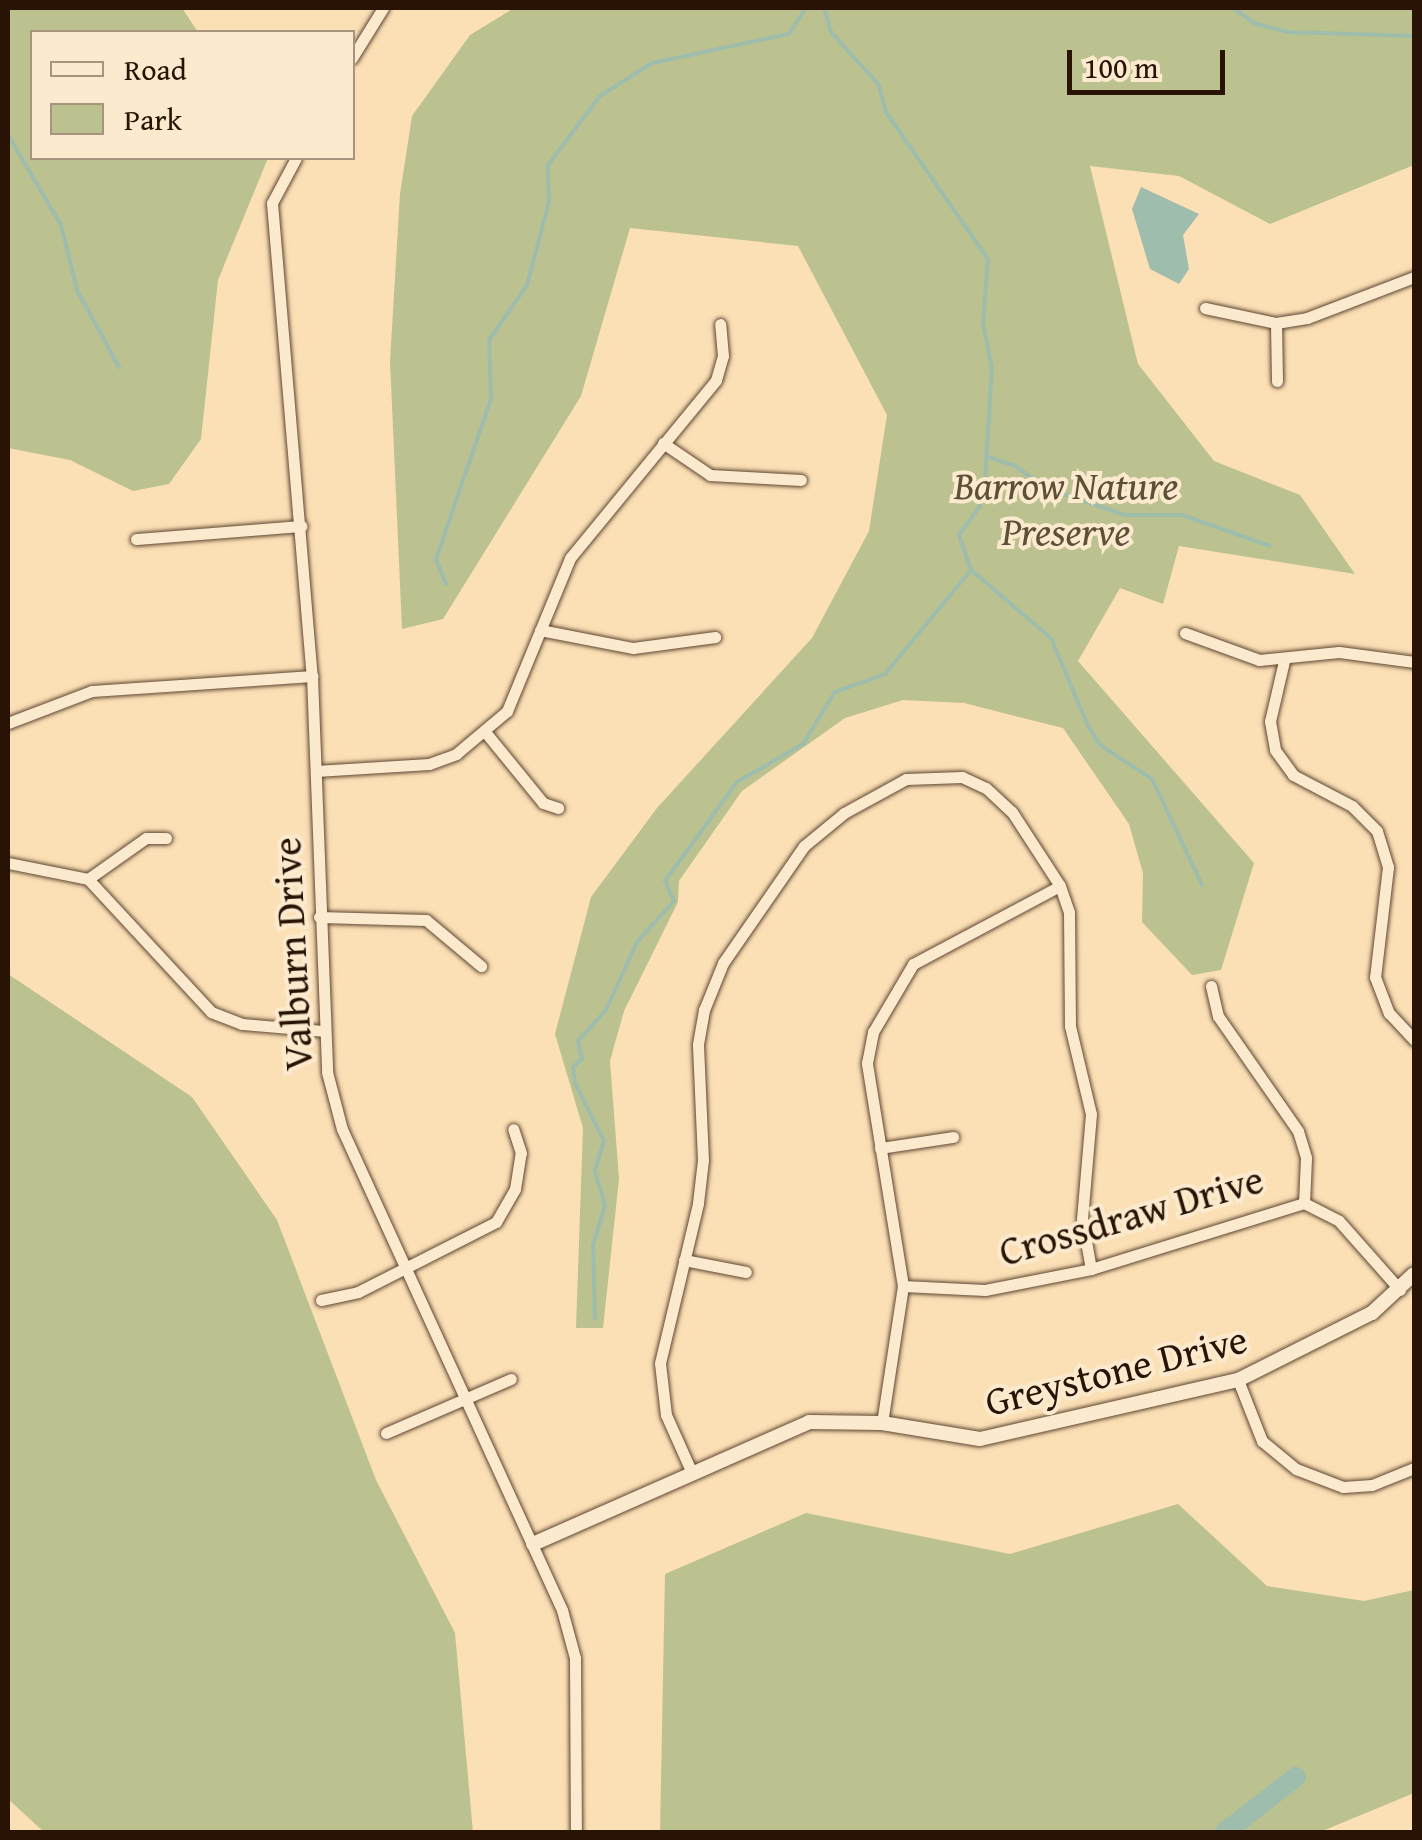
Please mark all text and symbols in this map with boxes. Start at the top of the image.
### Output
legend [30,30,355,160]
scale bar [1072,30,1230,92]
text: 100 m [1084,45,1158,89]
text: Road [124,47,187,91]
text: Park [124,97,182,141]
park label: Barrow Nature Preserve [954,461,1178,555]
street label: Valburn Drive [262,836,322,1072]
street label: Crossdraw Drive [993,1154,1269,1276]
street label: Greystone Drive [980,1314,1252,1426]

